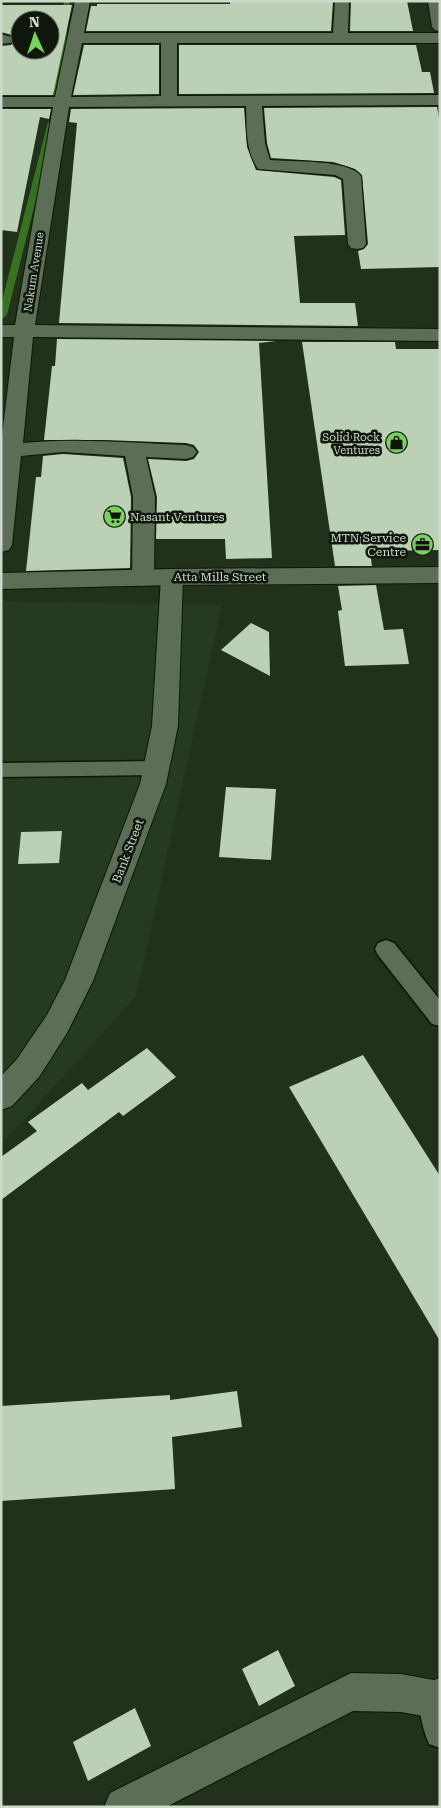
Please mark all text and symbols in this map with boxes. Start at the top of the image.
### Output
north arrow [10,10,60,60]
text: N [29,14,40,30]
street label: Nakum Avenue [21,231,47,313]
place label: Solid Rock Ventures [322,431,380,457]
shop icon: Solid Rock Ventures [384,431,408,455]
supermarket icon: Nasant Ventures [102,505,126,529]
place label: Nasant Ventures [130,510,225,524]
place label: MTN Service Centre [330,531,406,559]
office icon: MTN Service Centre [410,533,434,557]
street label: Atta Mills Street [174,570,267,584]
street label: Bank Street [109,817,147,885]

